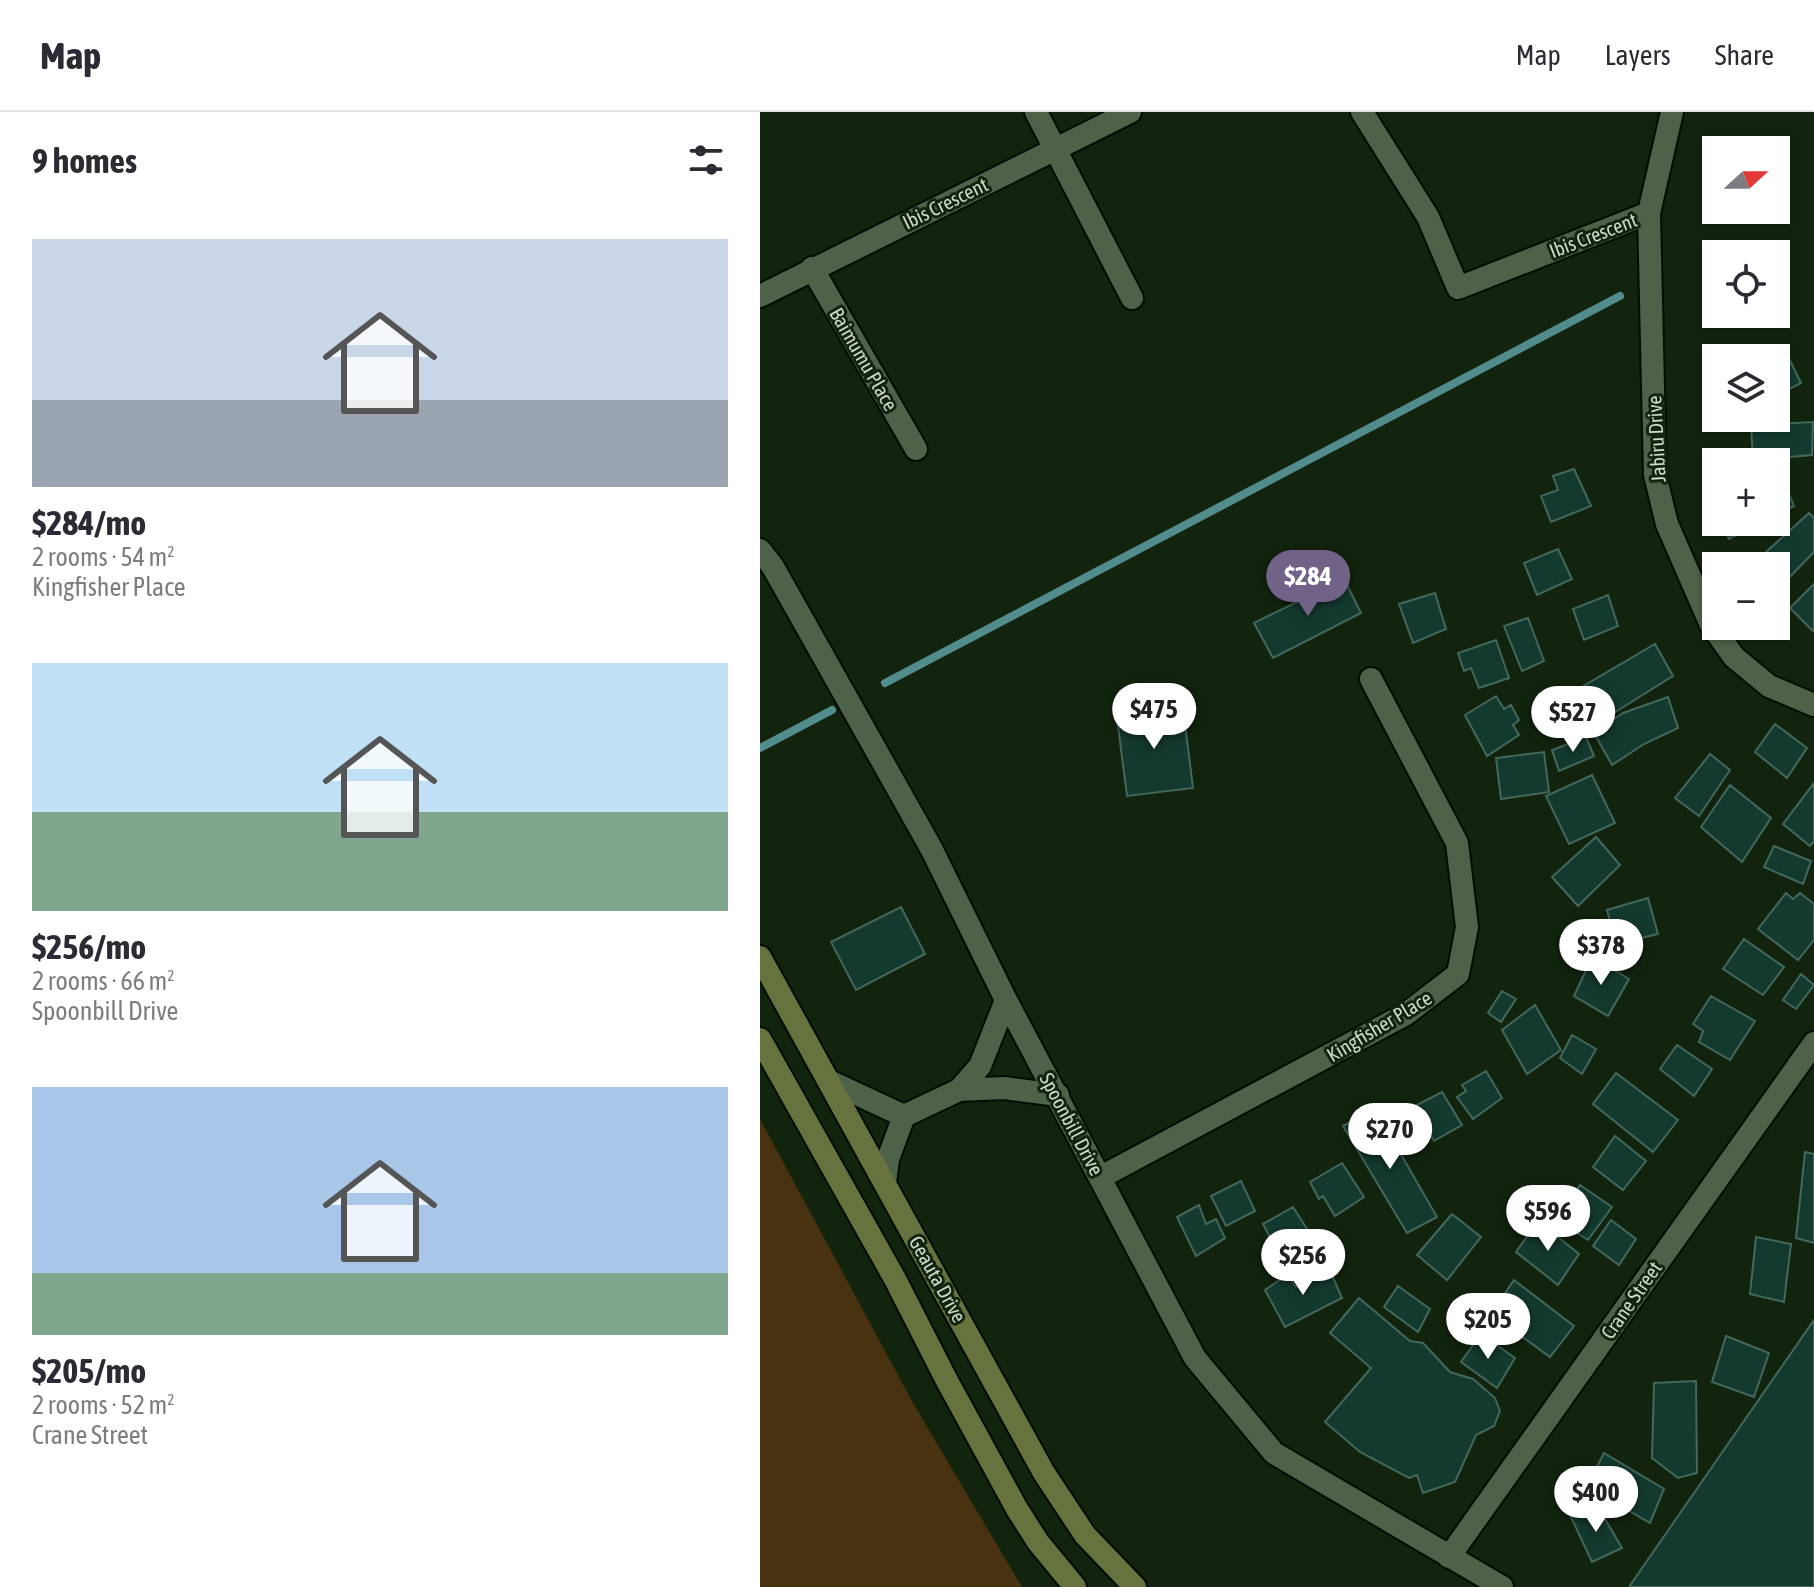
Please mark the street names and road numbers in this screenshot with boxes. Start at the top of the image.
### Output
street label: Ibis Crescent [899,172,992,233]
street label: Ibis Crescent [1546,208,1640,262]
street label: Baimumu Place [825,303,903,415]
street label: Jabiru Drive [1642,395,1670,483]
street label: Kingfisher Place [1322,986,1436,1066]
street label: Spoonbill Drive [1035,1069,1109,1179]
street label: Geauta Drive [905,1232,971,1326]
street label: Crane Street [1596,1257,1666,1343]

